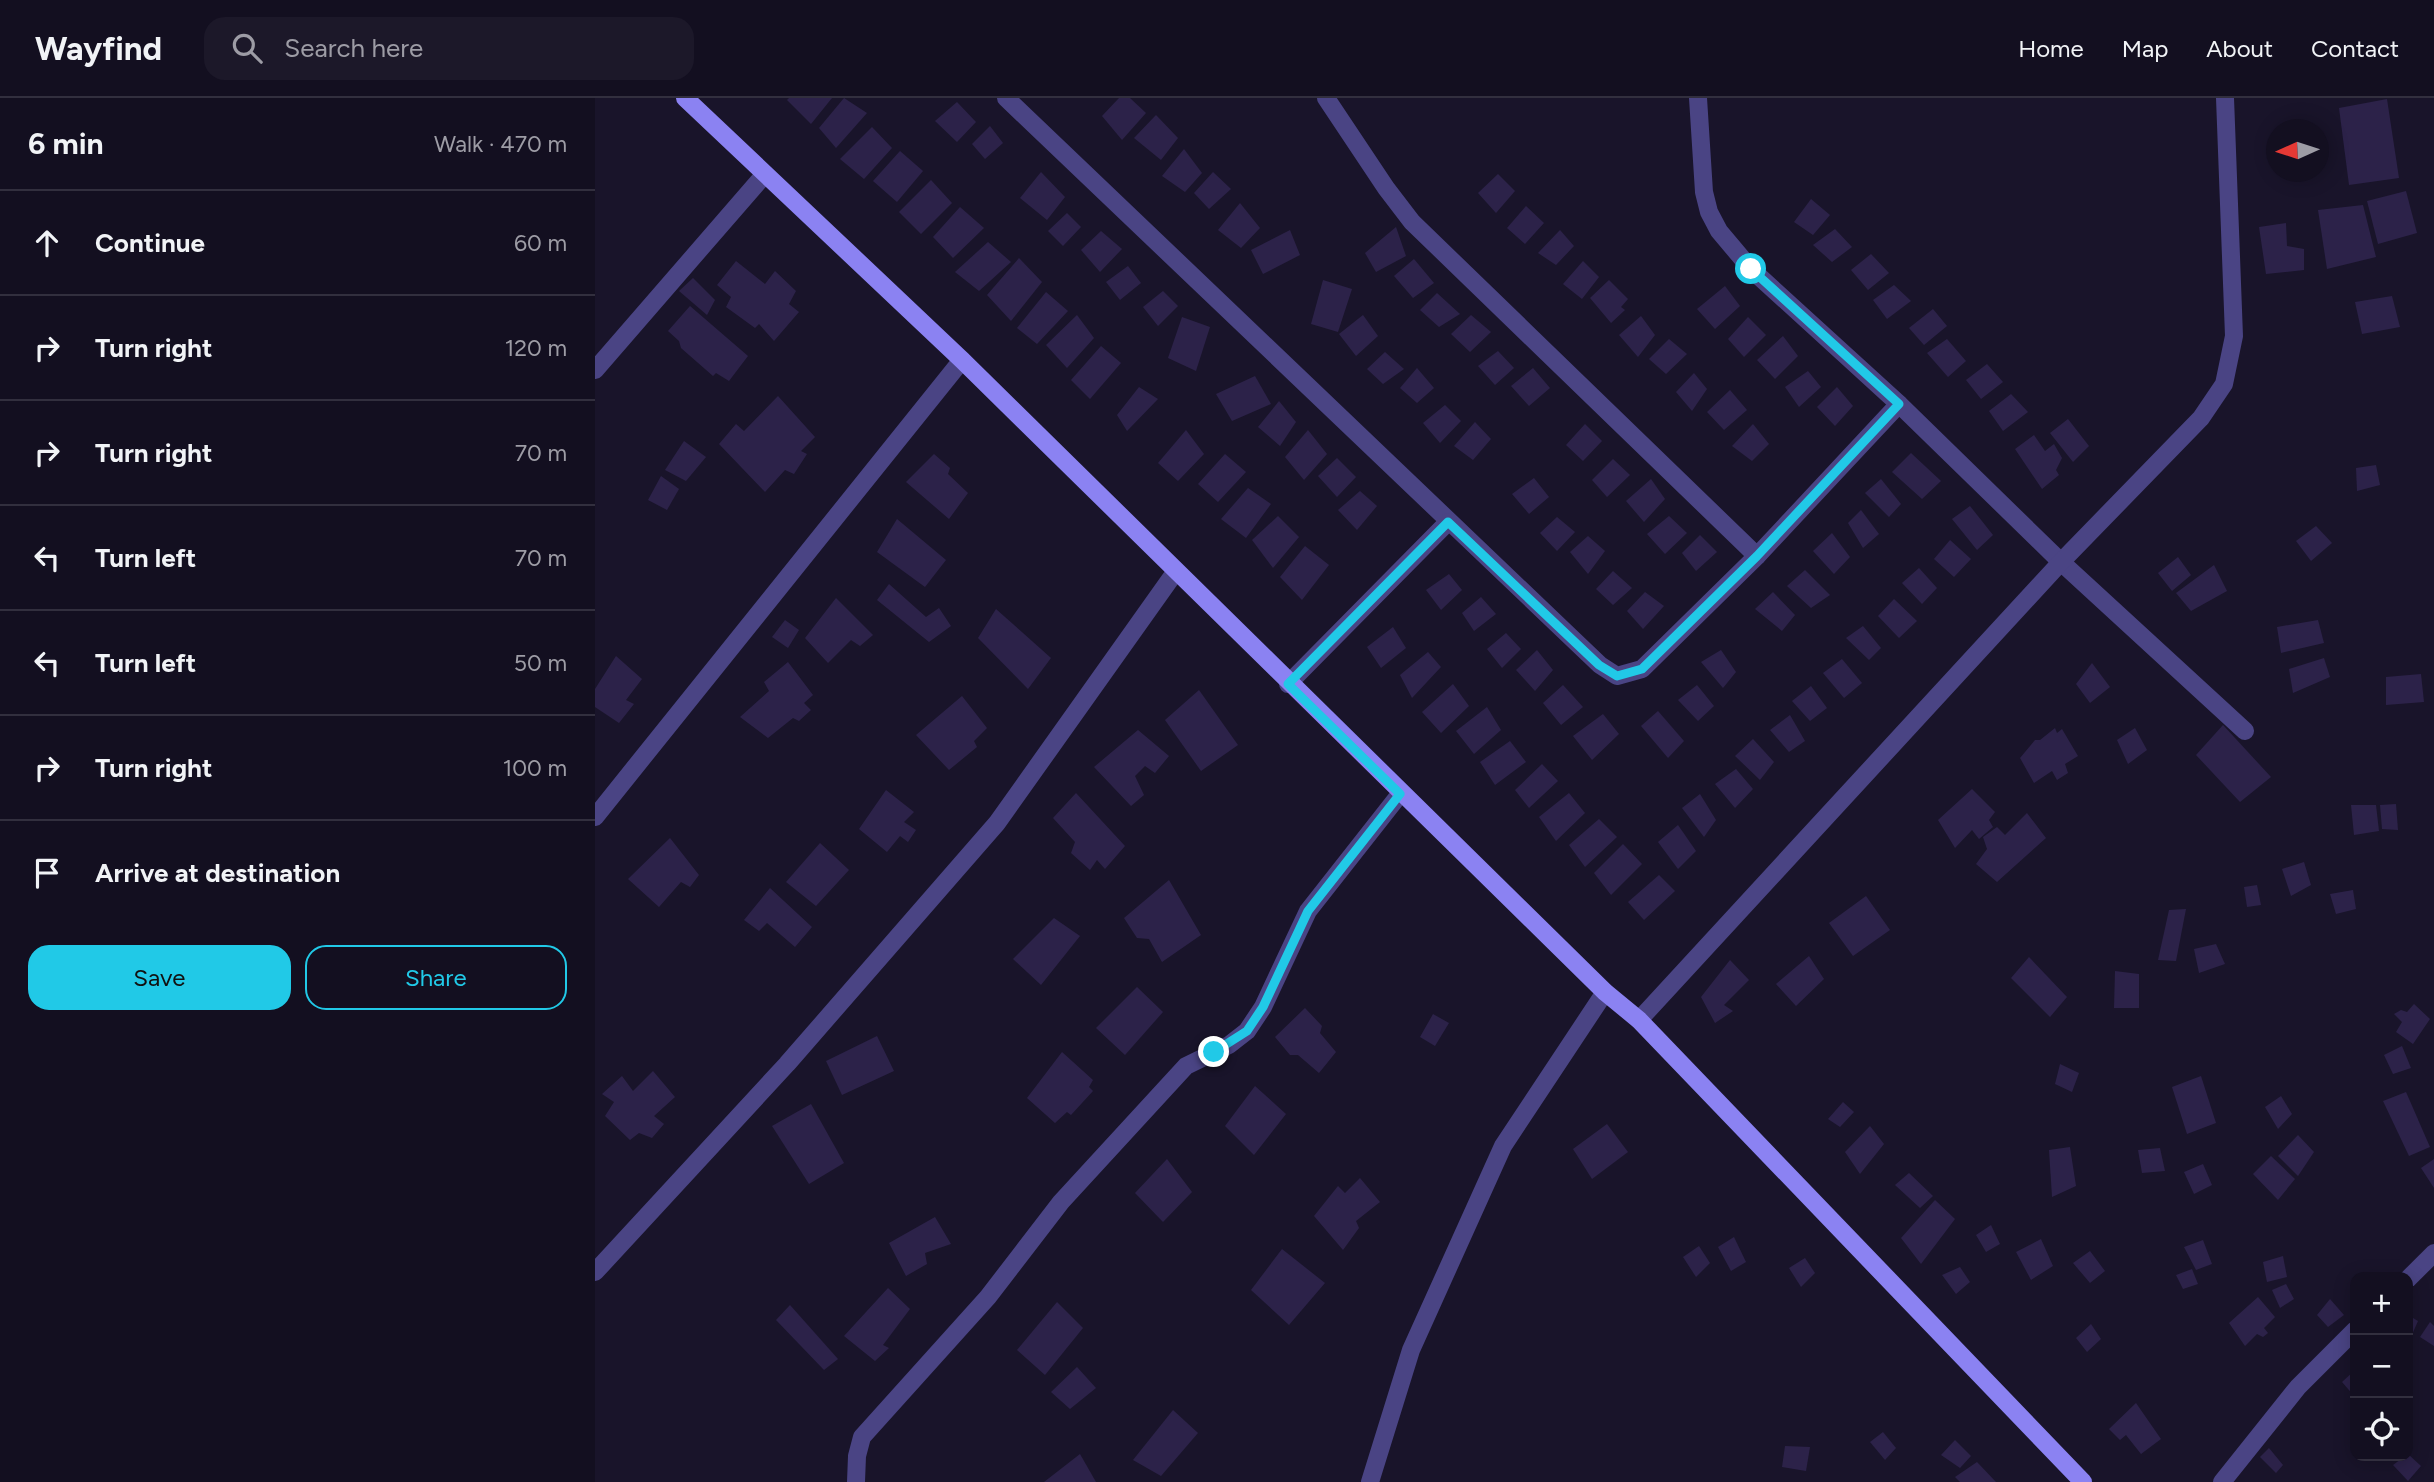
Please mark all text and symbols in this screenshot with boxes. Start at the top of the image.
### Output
search box [204,17,694,80]
text: Wayfind [35,29,162,68]
icon: search [228,29,266,67]
text: Search here [284,32,423,64]
text: Home [2018,34,2084,63]
text: Map [2122,34,2168,63]
text: About [2206,34,2273,63]
text: Contact [2311,34,2399,63]
north arrow [2266,119,2329,182]
text: 6 min [28,125,104,162]
text: Walk · 470 m [434,130,567,158]
icon: ahead [28,224,66,262]
text: Continue [95,227,205,259]
text: 60 m [514,229,567,257]
route start [1735,253,1766,284]
icon: right [28,329,66,367]
text: Turn right [95,332,212,364]
text: 120 m [505,334,567,362]
icon: right [28,434,66,472]
text: Turn right [95,437,212,469]
text: 70 m [515,439,567,467]
icon: left [28,539,66,577]
text: Turn left [95,542,196,574]
text: 70 m [515,544,567,572]
icon: left [28,644,66,682]
text: Turn left [95,647,196,679]
text: 50 m [514,649,567,677]
icon: right [28,749,66,787]
text: Turn right [95,752,212,784]
text: 100 m [503,754,567,782]
icon: arrive [28,854,66,892]
text: Arrive at destination [95,857,340,889]
button: Save [28,945,291,1010]
button: Share [305,945,567,1010]
route end [1198,1036,1229,1067]
map controls [2350,1272,2413,1461]
button: + [2350,1272,2413,1335]
button: − [2350,1335,2413,1398]
button: locate [2350,1398,2413,1461]

